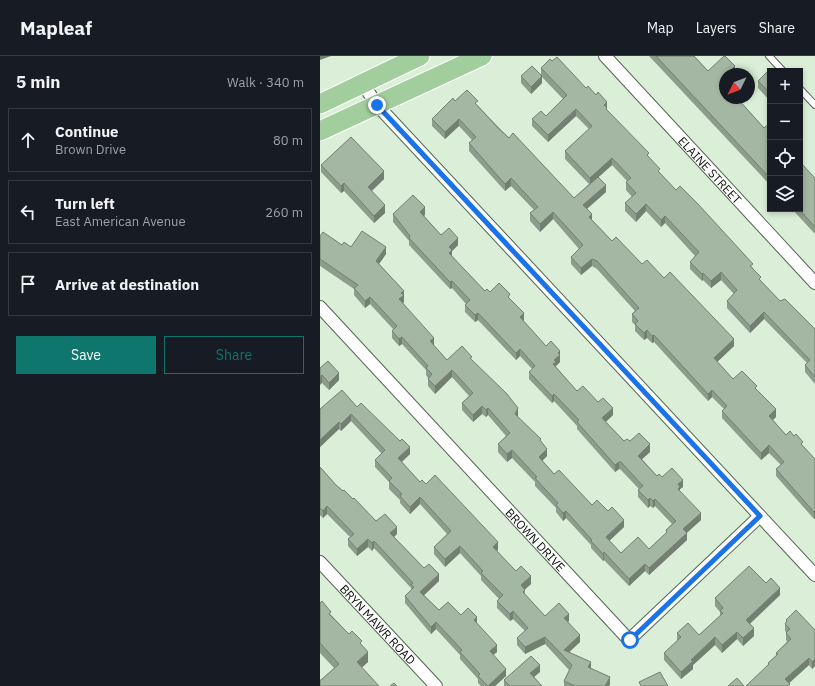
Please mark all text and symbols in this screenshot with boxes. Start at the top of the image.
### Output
text: Mapleaf [20,16,92,40]
text: Map [647,19,674,37]
text: Layers [696,19,737,37]
text: Share [759,19,795,37]
north arrow [719,68,755,104]
map controls [767,68,803,212]
button: + [767,68,803,104]
text: 5 min [16,71,60,93]
text: Walk · 340 m [227,74,304,91]
route end [368,96,386,114]
button: − [767,104,803,140]
text: Continue [55,122,119,141]
icon: ahead [17,129,39,151]
text: 80 m [273,132,303,149]
street label: ELAINE STREET [675,133,745,207]
button: locate [767,140,803,176]
text: Brown Drive [55,141,126,158]
button: layers [767,176,803,212]
text: Turn left [55,194,115,213]
icon: left [17,201,39,223]
text: 260 m [265,204,303,221]
text: East American Avenue [55,213,186,230]
icon: arrive [17,273,39,295]
text: Arrive at destination [55,275,199,294]
button: Save [16,336,156,374]
button: Share [164,336,304,374]
street label: BROWN DRIVE [503,505,569,574]
street label: BRYN MAWR ROAD [337,581,419,667]
route start [621,631,639,649]

